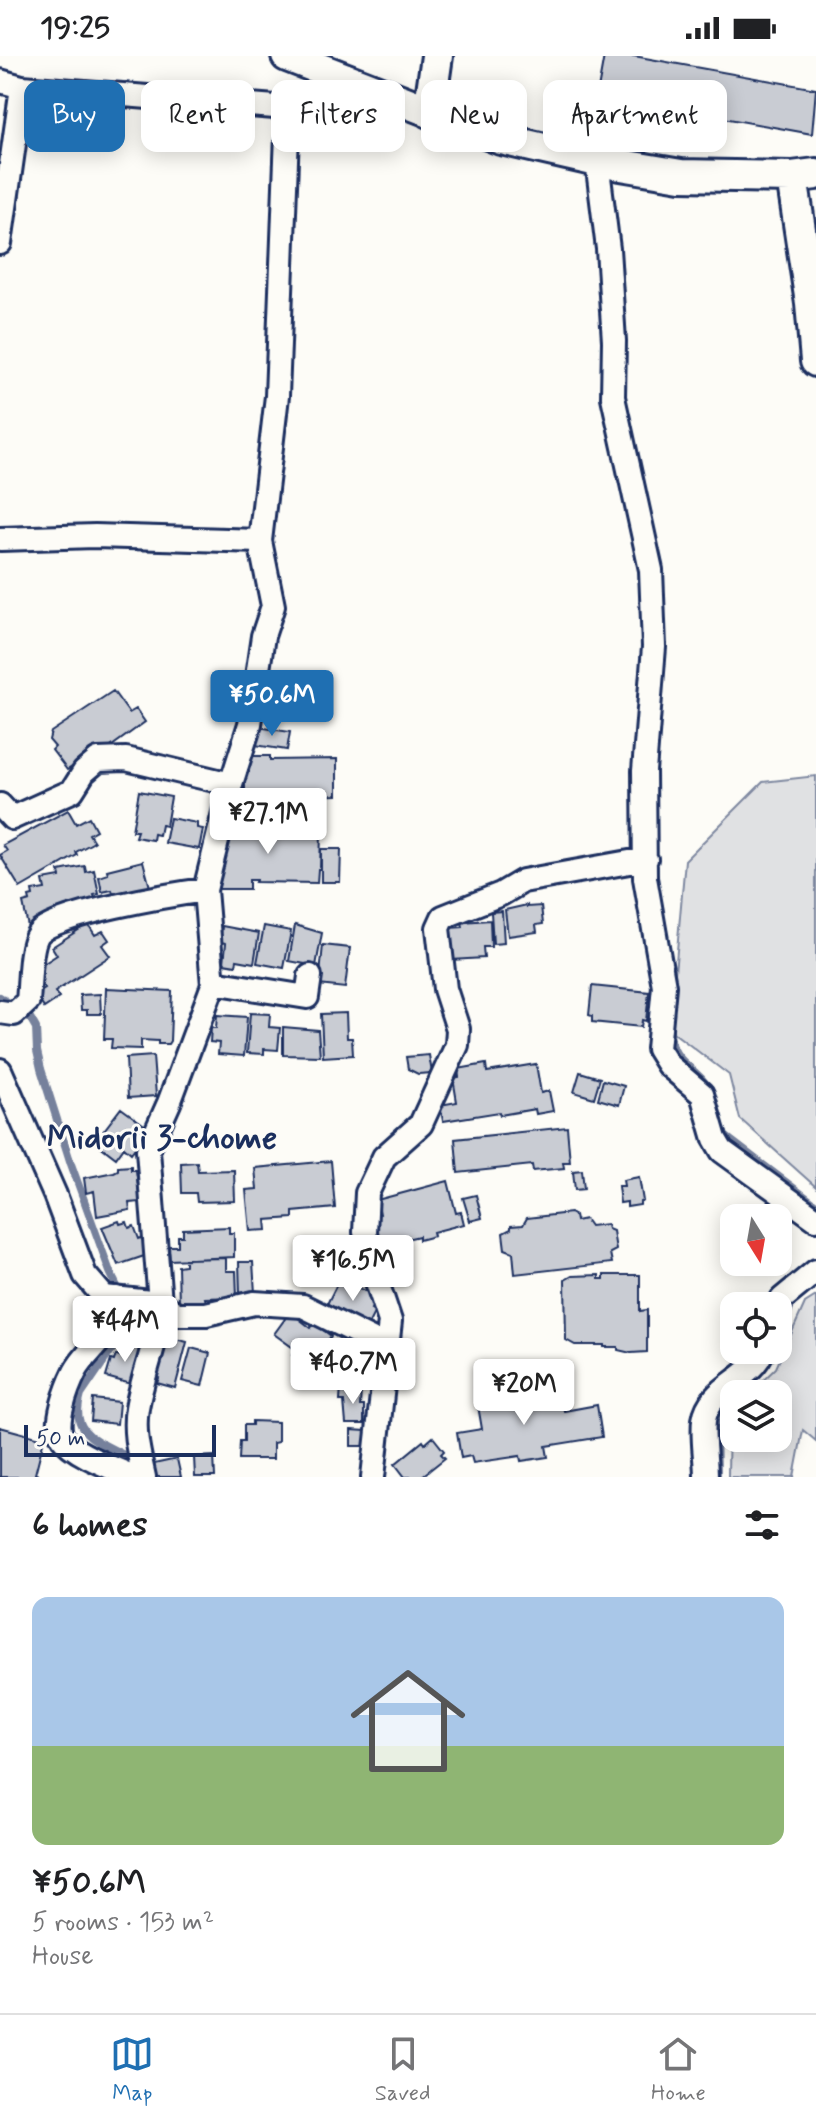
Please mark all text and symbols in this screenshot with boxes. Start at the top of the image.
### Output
text: 19:25 [40,9,110,48]
chip: Buy [24,80,125,152]
chip: Rent [141,80,255,152]
chip: Filters [271,80,405,152]
chip: New [421,80,527,152]
chip: Apartment [543,80,727,152]
pin: ¥50.6M [207,670,337,738]
text: ¥50.6M [229,679,316,713]
pin: ¥27.1M [203,788,333,856]
text: ¥27.1M [228,797,308,831]
district label: Midorii 3-chome [47,1116,277,1161]
north arrow [720,1204,792,1276]
map controls [720,1204,792,1452]
pin: ¥16.5M [288,1235,418,1303]
text: ¥16.5M [311,1244,395,1278]
button: locate [720,1292,792,1364]
pin: ¥44M [78,1296,172,1364]
text: ¥44M [91,1305,159,1339]
pin: ¥40.7M [288,1338,418,1406]
text: ¥40.7M [309,1347,398,1381]
pin: ¥20M [477,1359,571,1427]
text: ¥20M [491,1368,557,1402]
button: layers [720,1380,792,1452]
scale bar [24,1421,216,1457]
text: 50 m [36,1425,85,1453]
text: 6 homes [32,1503,147,1548]
icon: filters [740,1503,784,1547]
icon: home [336,1649,480,1793]
text: ¥50.6M [32,1861,146,1906]
text: 5 rooms · 153 m² [32,1906,214,1940]
text: House [32,1940,93,1974]
tab: Map [110,2032,154,2108]
tab: Saved [375,2032,430,2108]
tab: Home [651,2032,706,2108]

